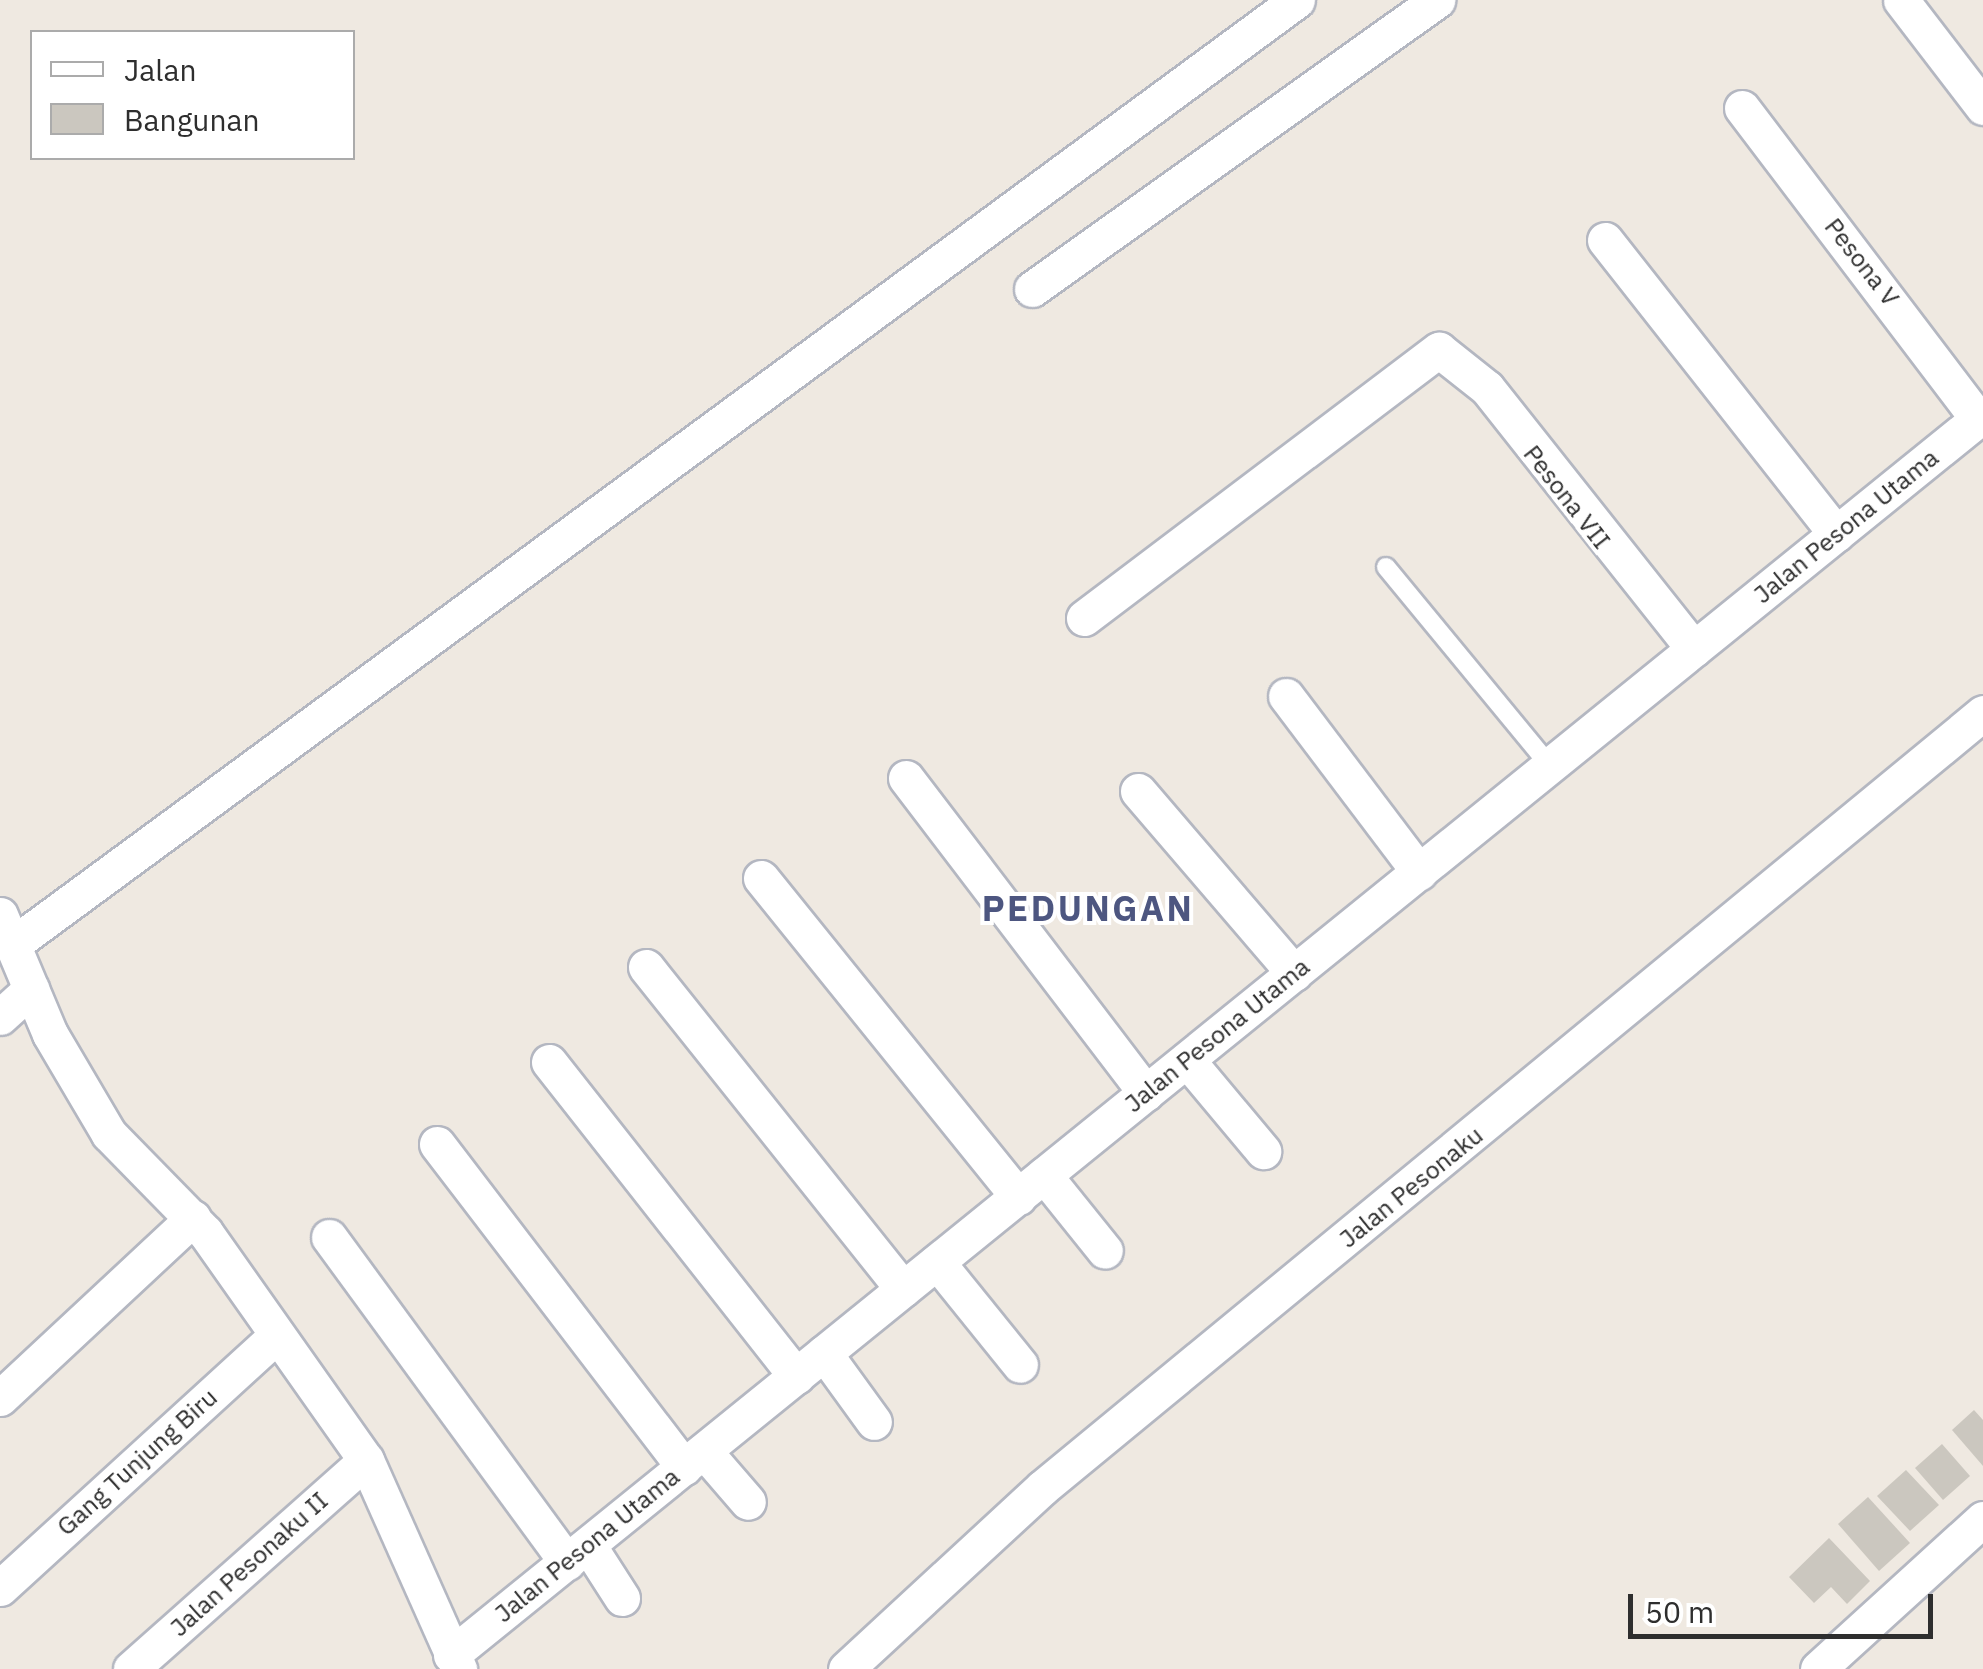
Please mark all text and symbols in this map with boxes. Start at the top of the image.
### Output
legend [30,30,355,160]
text: Jalan [124,50,197,89]
text: Bangunan [124,100,260,139]
street label: Pesona V [1818,212,1906,312]
street label: Pesona VII [1517,439,1617,555]
street label: Jalan Pesona Utama [1748,442,1944,610]
district label: PEDUNGAN [982,887,1194,929]
street label: Jalan Pesona Utama [1119,951,1315,1119]
street label: Jalan Pesonaku [1333,1120,1489,1254]
street label: Gang Tunjung Biru [51,1382,223,1542]
street label: Jalan Pesona Utama [489,1461,685,1629]
street label: Jalan Pesonaku II [164,1485,334,1643]
scale bar [1633,1574,1938,1636]
text: 50 m [1645,1592,1714,1631]

